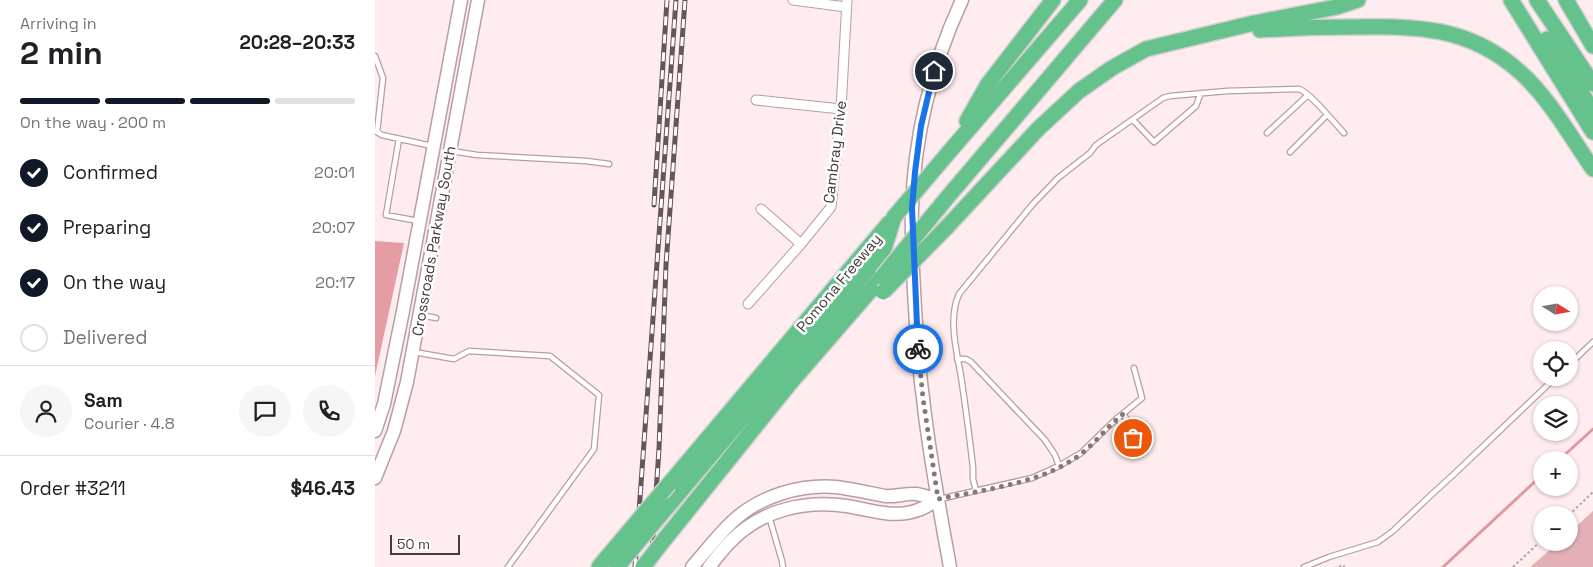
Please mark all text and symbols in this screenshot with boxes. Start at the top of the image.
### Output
text: Arriving in [20,13,97,34]
text: 20:28–20:33 [240,30,355,55]
text: 2 min [20,33,103,73]
pin [913,50,955,92]
icon: home [920,57,948,85]
street label: Cambray Drive [819,99,850,205]
text: On the way · 200 m [20,112,166,133]
street label: Crossroads Parkway South [407,144,460,338]
icon: check [20,159,48,187]
text: Confirmed [63,160,158,185]
text: 20:01 [314,162,355,183]
icon: check [20,214,48,242]
text: Preparing [63,215,151,240]
text: 20:07 [312,217,355,238]
street label: Pomona Freeway [792,230,885,336]
icon: check [20,269,48,297]
text: On the way [63,270,166,295]
text: 20:17 [315,272,355,293]
north arrow [1533,286,1577,331]
map controls [1533,286,1578,551]
courier [893,324,943,374]
text: Delivered [63,325,148,350]
icon: bike [904,335,932,363]
button: locate [1533,341,1578,386]
button: person [20,385,72,437]
button: chat [239,385,291,437]
button: phone [303,385,355,437]
text: Sam [84,388,123,413]
button: layers [1533,396,1578,441]
text: Courier · 4.8 [84,413,175,434]
pin [1112,417,1154,459]
icon: bag [1119,424,1147,452]
button: + [1533,451,1578,496]
text: Order #3211 [20,476,126,501]
text: $46.43 [290,476,355,501]
button: − [1533,506,1578,551]
scale bar [390,532,460,555]
text: 50 m [397,535,430,553]

